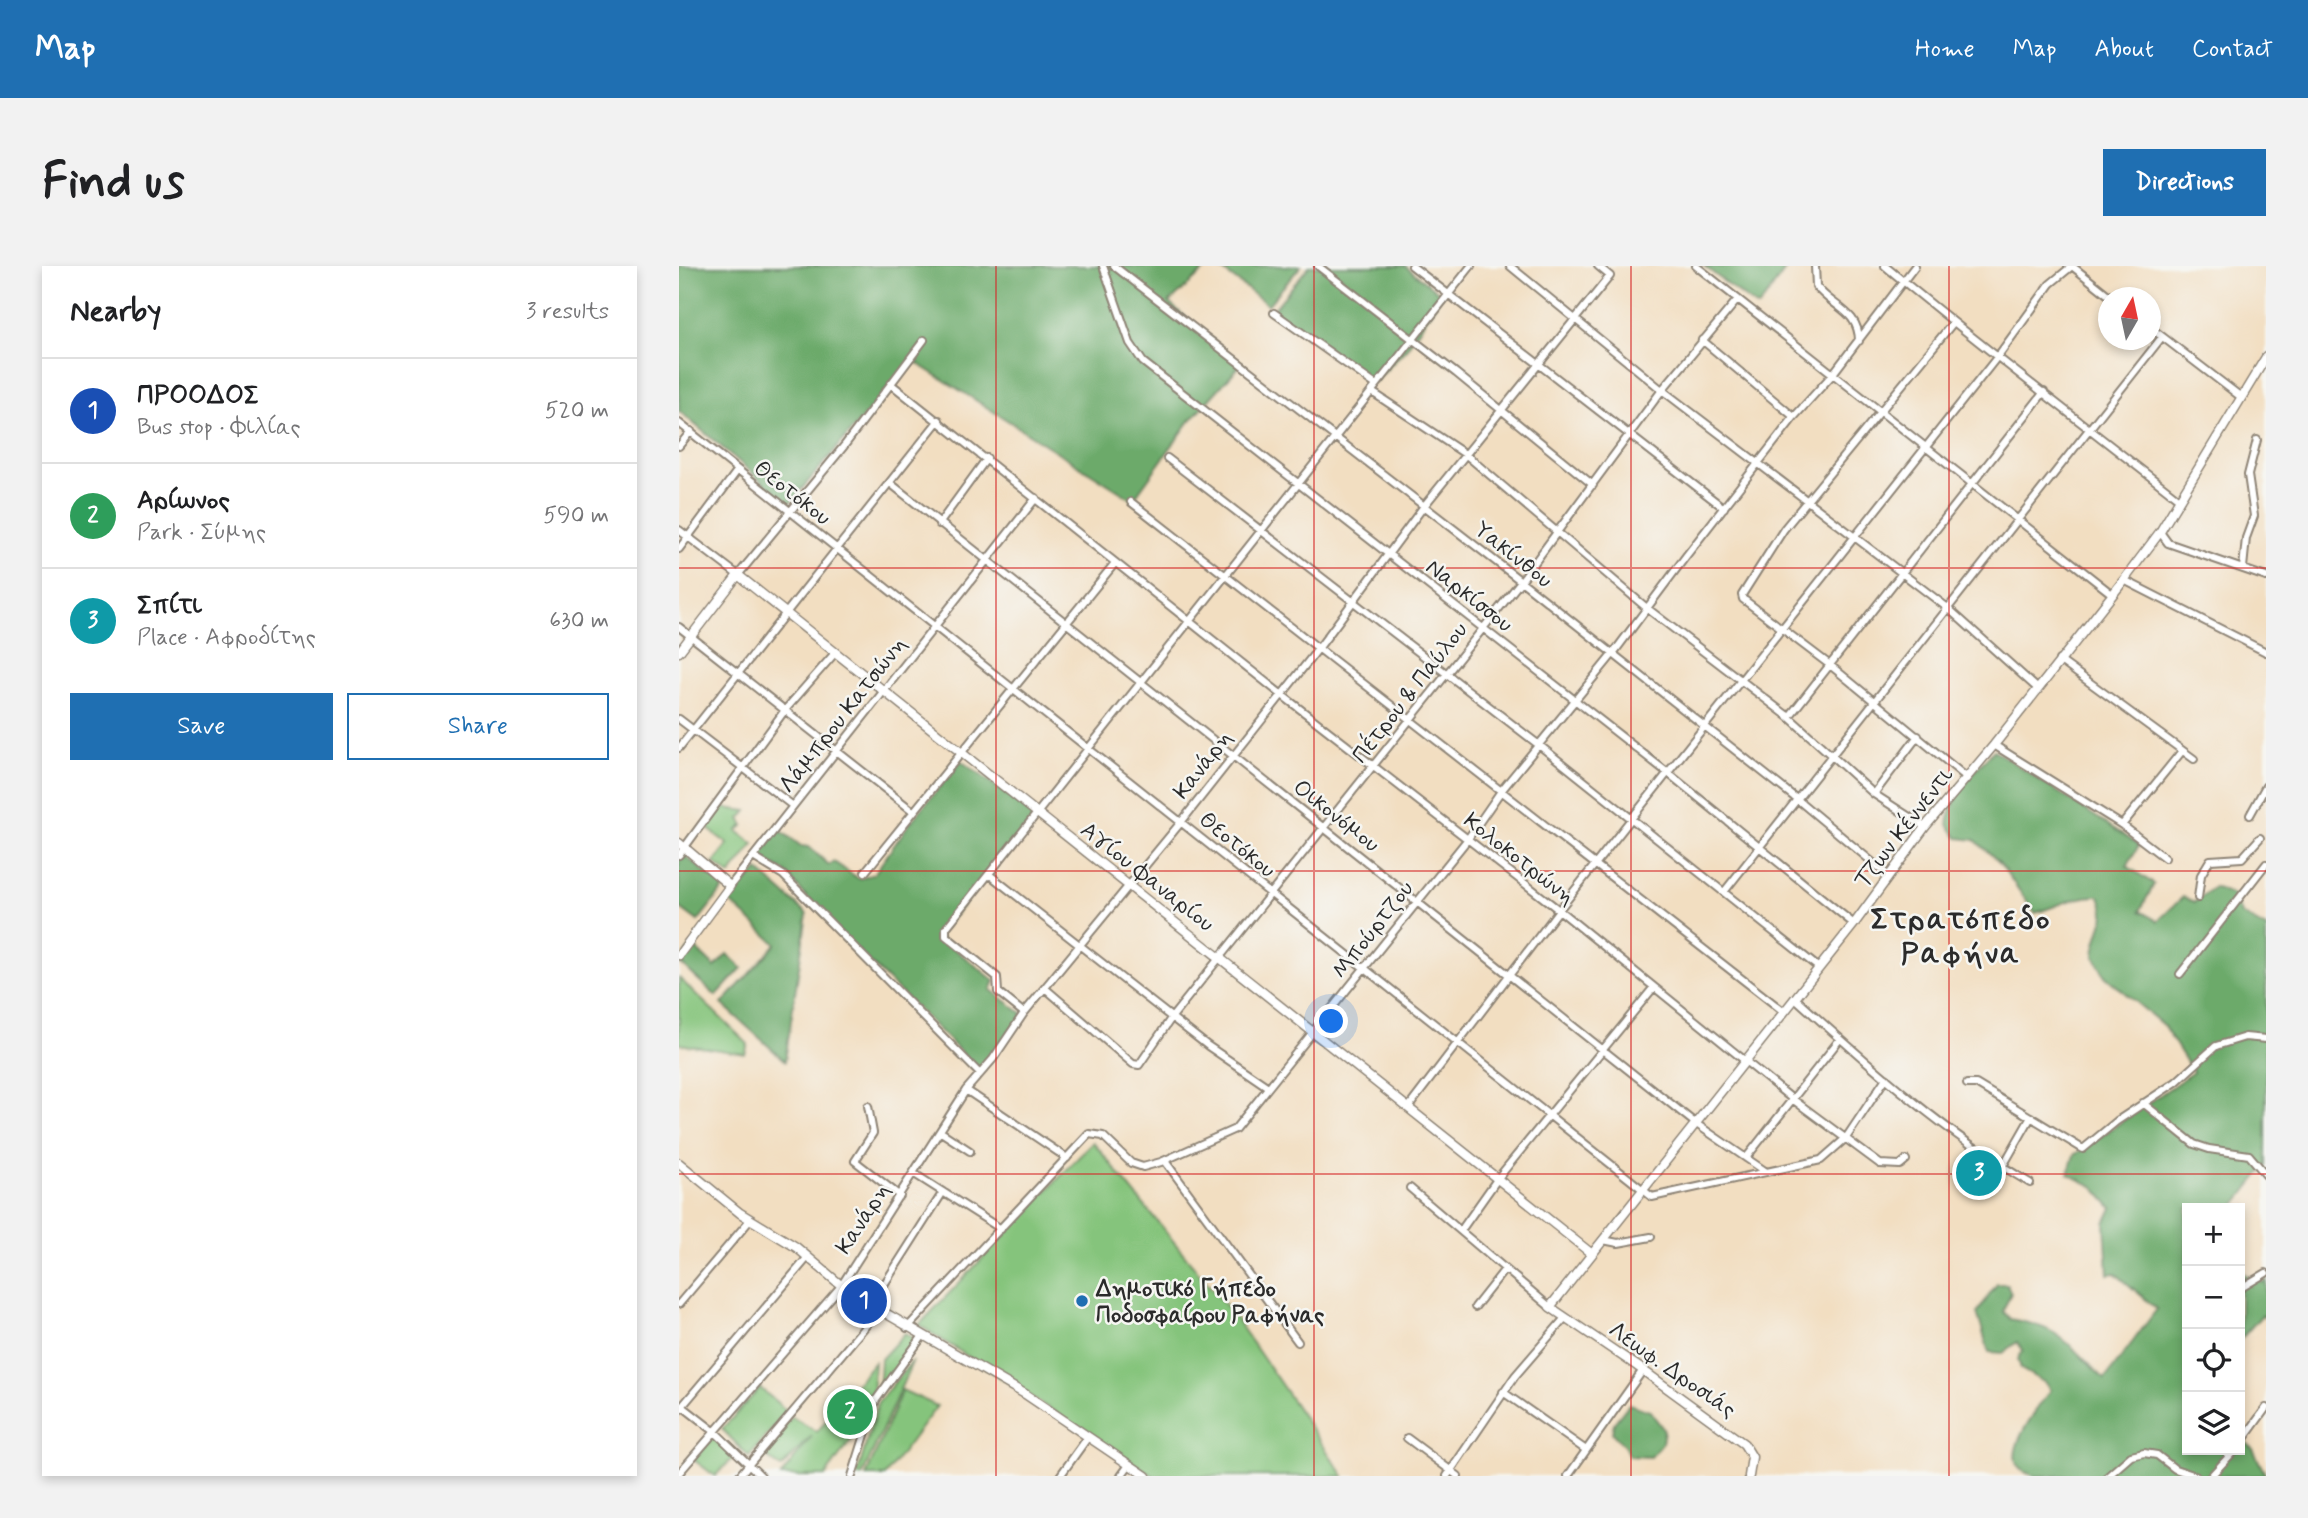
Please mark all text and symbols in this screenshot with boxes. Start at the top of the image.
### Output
text: Map [35,27,95,71]
text: Home [1915,34,1975,65]
text: Map [2013,34,2057,65]
text: About [2095,34,2154,65]
text: Contact [2192,34,2273,65]
button: Directions [2103,149,2266,216]
text: Find us [42,150,185,215]
north arrow [2098,287,2161,350]
text: Nearby [70,292,161,331]
text: 3 results [526,297,609,327]
text: ΠΡΟΟΔΟΣ [137,379,259,413]
text: 1 [88,396,98,426]
text: 520 m [545,396,609,426]
text: Bus stop · Φιλίας [137,413,300,443]
street label: Θεοτόκου [747,454,837,533]
text: Αρίωνος [137,484,230,518]
text: 2 [87,501,99,531]
text: 590 m [543,501,609,531]
street label: Υακίνθου [1467,515,1558,596]
text: Park · Σύμης [137,518,266,548]
street label: Ναρκίσσου [1419,553,1519,640]
text: Σπίτι [137,589,202,623]
text: 3 [88,606,98,636]
text: 630 m [549,606,609,636]
street label: Πέτρου & Παύλου [1344,615,1475,770]
text: Place · Αφροδίτης [137,623,316,653]
street label: Λάμπρου Κατσώνη [773,631,914,800]
button: Save [70,693,333,760]
button: Share [347,693,609,760]
street label: Κανάρη [1167,725,1240,806]
street label: Τζων Κέννεντι [1847,760,1961,894]
street label: Οικονόμου [1286,773,1385,860]
street label: Θεοτόκου [1192,805,1281,886]
street label: Κολοκοτρώνη [1457,807,1581,913]
street label: Αγίου Φαναρίου [1074,816,1220,939]
street label: Μπούρτζου [1326,875,1421,985]
district label: Στρατόπεδο Ραφήνα [1870,901,2052,974]
your location [1314,1004,1348,1038]
pin: 3 [1956,1147,2002,1199]
street label: Κανάρη [829,1177,898,1261]
map controls [2182,1203,2245,1455]
button: + [2182,1203,2245,1266]
button: − [2182,1266,2245,1329]
pin: 1 [841,1275,887,1327]
place label: Δημοτικό Γήπεδο Ποδοσφαίρου Ραφήνας [1095,1275,1324,1331]
marker: Δημοτικό Γήπεδο Ποδοσφαίρου Ραφήνας [1074,1293,1090,1309]
street label: Λεωφ. Δροσιάς [1602,1316,1742,1426]
button: locate [2182,1329,2245,1392]
pin: 2 [827,1386,873,1438]
button: layers [2182,1392,2245,1455]

